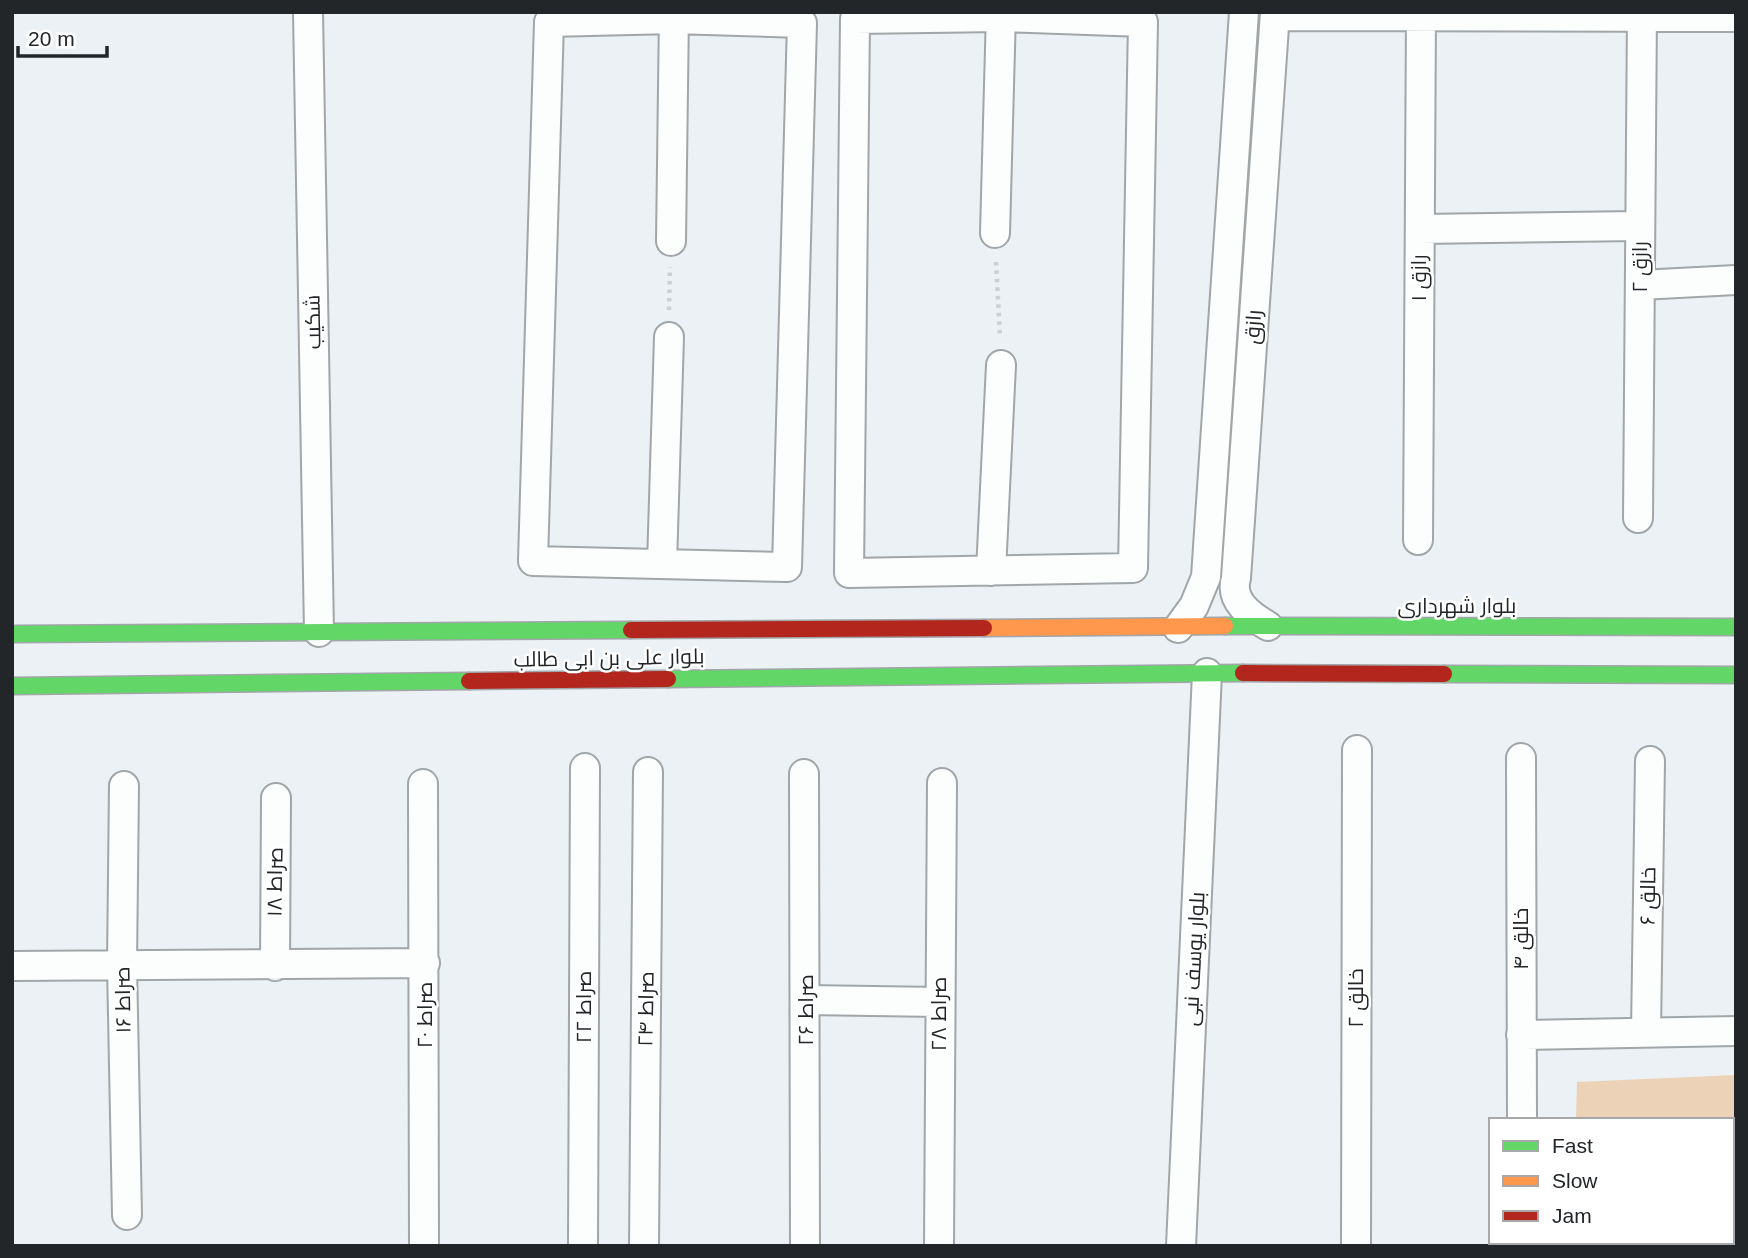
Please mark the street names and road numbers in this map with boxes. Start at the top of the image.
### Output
street label: رازق ۲ [1628,241,1653,293]
street label: رازق ۱ [1407,254,1432,302]
street label: شکیب [301,295,324,349]
street label: رازق [1240,309,1267,345]
street label: بلوار شهرداری [1398,594,1516,619]
street label: بلوار علی بن ابی طالب [513,644,705,673]
street label: صراط ۱۸ [262,847,288,917]
street label: خالق ۶ [1635,867,1662,925]
street label: بلوار یوسف نبی [1178,891,1211,1027]
street label: خالق ۴ [1509,908,1534,970]
street label: صراط ۱۶ [110,966,136,1034]
street label: خالق ۲ [1344,968,1369,1028]
street label: صراط ۲۲ [572,971,596,1043]
street label: صراط ۲۴ [633,971,659,1047]
street label: صراط ۲۶ [794,974,818,1046]
street label: صراط ۲۸ [927,977,951,1051]
street label: صراط ۲۰ [413,982,437,1048]

